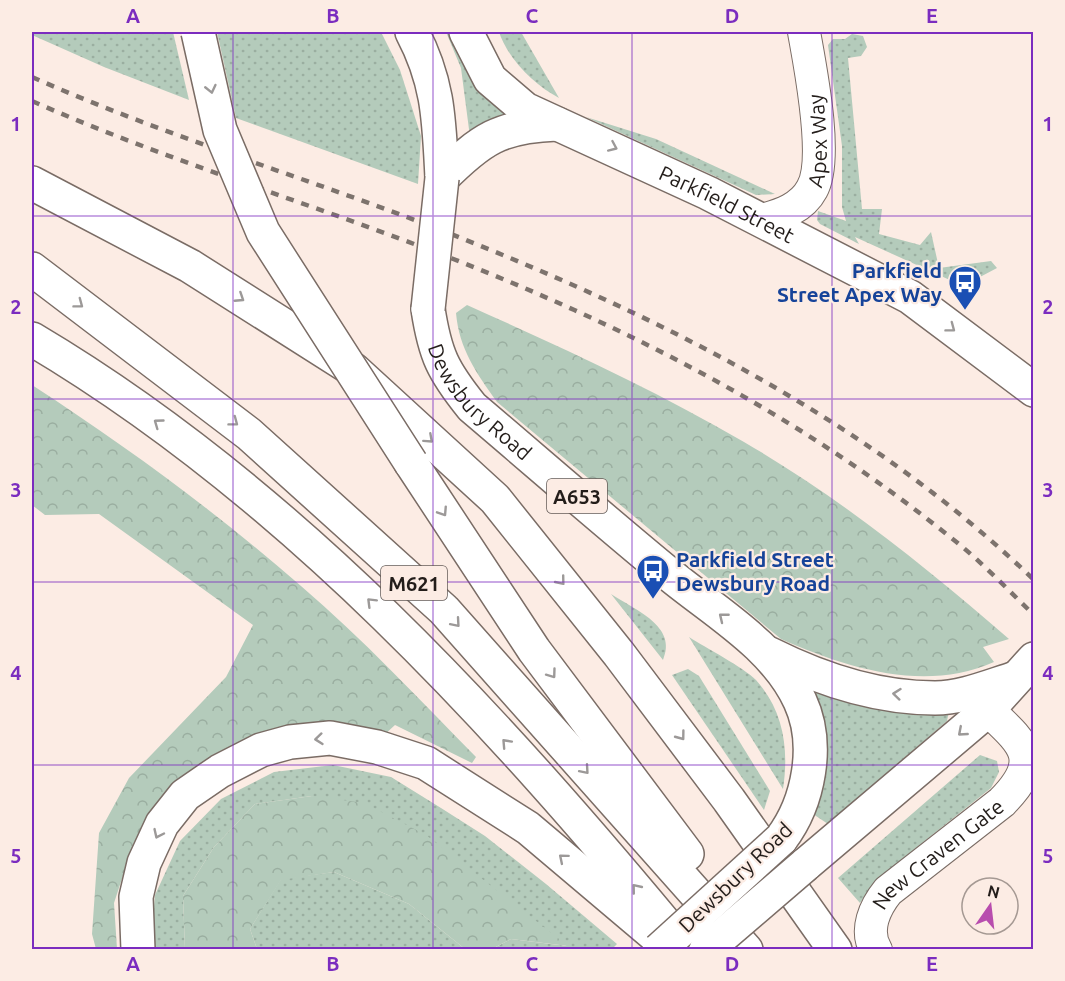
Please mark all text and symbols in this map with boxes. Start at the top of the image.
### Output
text: A [126,4,140,27]
text: B [326,4,340,27]
text: C [526,4,539,27]
text: D [725,4,739,27]
text: E [926,4,938,27]
one-way arrow [204,83,217,93]
street label: Apex Way [802,93,831,190]
text: 1 [10,112,22,135]
text: 1 [1042,112,1054,135]
one-way arrow [606,140,617,152]
street label: Parkfield Street [656,160,799,247]
place label: Parkfield Street Apex Way [777,258,942,306]
bus stop icon: Parkfield Street Apex Way [947,264,983,311]
one-way arrow [234,290,244,302]
text: 2 [10,295,22,318]
text: 2 [1042,295,1054,318]
one-way arrow [72,296,83,307]
one-way arrow [944,321,955,332]
street label: Dewsbury Road [424,340,537,465]
one-way arrow [227,415,238,426]
one-way arrow [154,419,165,430]
one-way arrow [422,432,433,443]
text: 3 [10,478,22,501]
text: 3 [1042,478,1054,501]
road number: A653 [547,479,607,513]
one-way arrow [436,505,447,516]
place label: Parkfield Street Dewsbury Road [676,547,834,595]
bus stop icon: Parkfield Street Dewsbury Road [635,553,671,600]
road number: M621 [381,566,447,600]
one-way arrow [554,575,565,586]
one-way arrow [367,599,378,609]
one-way arrow [718,614,729,625]
one-way arrow [449,617,460,627]
text: 4 [10,661,22,684]
text: 4 [1042,661,1054,684]
one-way arrow [544,667,555,678]
one-way arrow [893,688,902,701]
one-way arrow [958,725,969,736]
one-way arrow [673,729,684,740]
one-way arrow [315,732,324,745]
one-way arrow [502,739,513,750]
one-way arrow [578,763,589,774]
street label: New Craven Gate [871,792,1009,920]
street label: Dewsbury Road [673,817,797,937]
one-way arrow [154,827,166,838]
text: 5 [10,844,22,867]
text: 5 [1042,844,1054,867]
one-way arrow [559,854,570,865]
north arrow [960,876,1020,936]
one-way arrow [632,884,643,895]
text: A [126,952,140,975]
text: B [326,952,340,975]
text: C [526,952,539,975]
text: D [725,952,739,975]
text: E [926,952,938,975]

